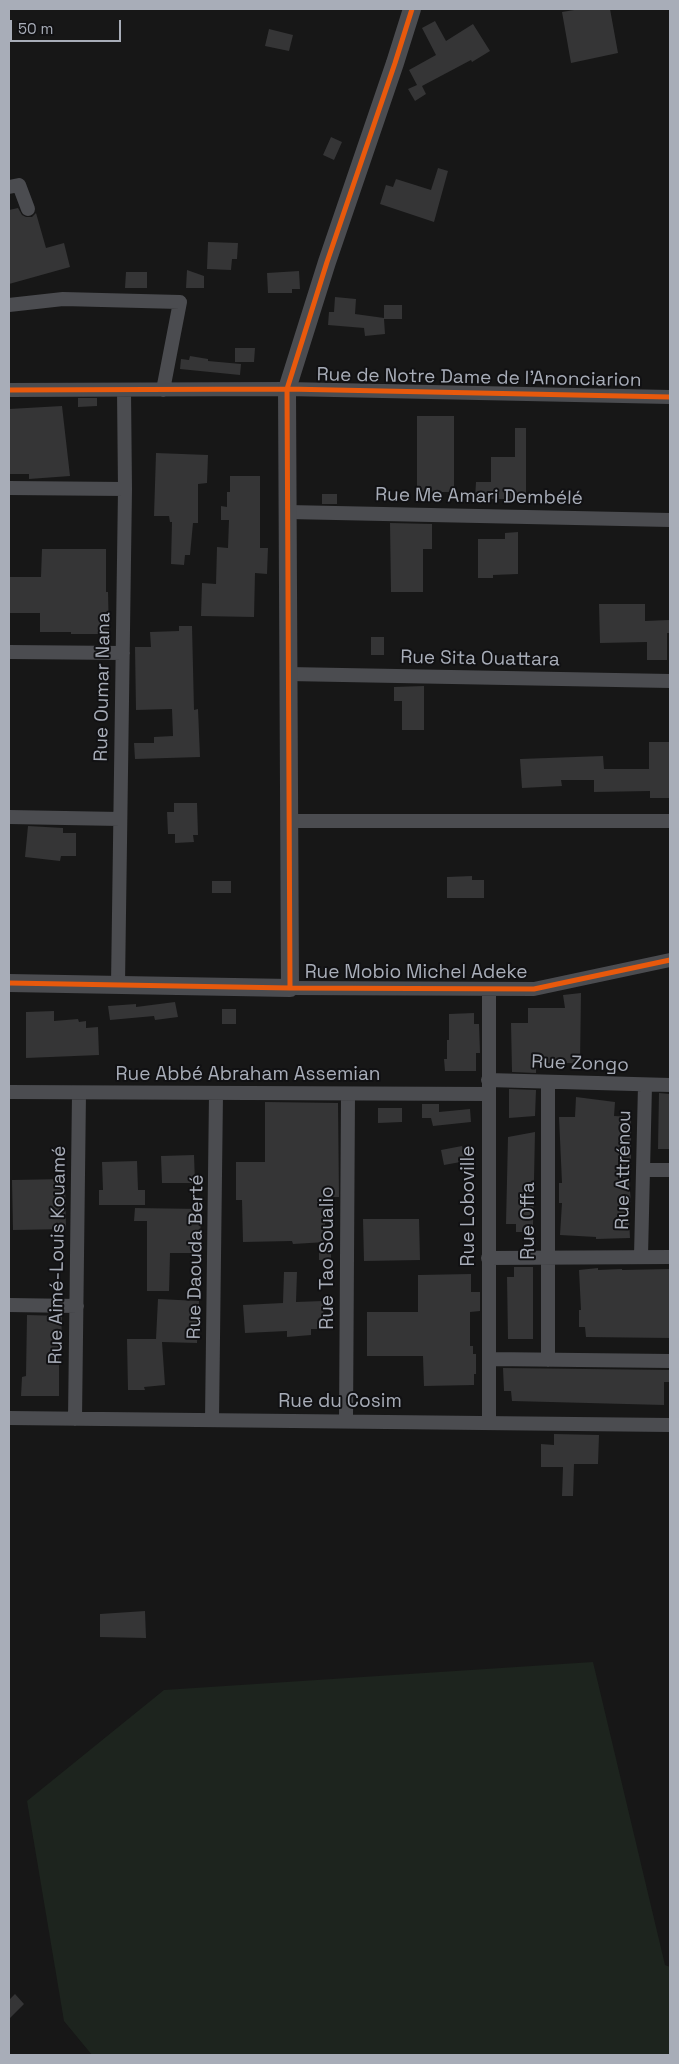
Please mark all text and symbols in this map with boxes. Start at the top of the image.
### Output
scale bar [12,10,124,42]
text: 50 m [18,19,53,38]
street label: Rue de Notre Dame de l'Anonciarion [316,364,642,392]
street label: Rue Me Amari Dembélé [375,484,583,510]
street label: Rue Oumar Nana [90,612,116,762]
street label: Rue Sita Ouattara [400,646,560,672]
street label: Rue Mobio Michel Adeke [305,962,527,984]
street label: Rue Zongo [531,1051,629,1077]
street label: Rue Abbé Abraham Assemian [116,1064,380,1086]
street label: Rue Attrénou [612,1110,636,1230]
street label: Rue Aimé-Louis Kouamé [45,1145,71,1365]
street label: Rue Loboville [458,1146,480,1266]
street label: Rue Daouda Berté [183,1174,209,1340]
street label: Rue Offa [518,1182,540,1260]
street label: Rue Tao Soualio [317,1186,339,1330]
street label: Rue du Cosim [278,1391,402,1413]

